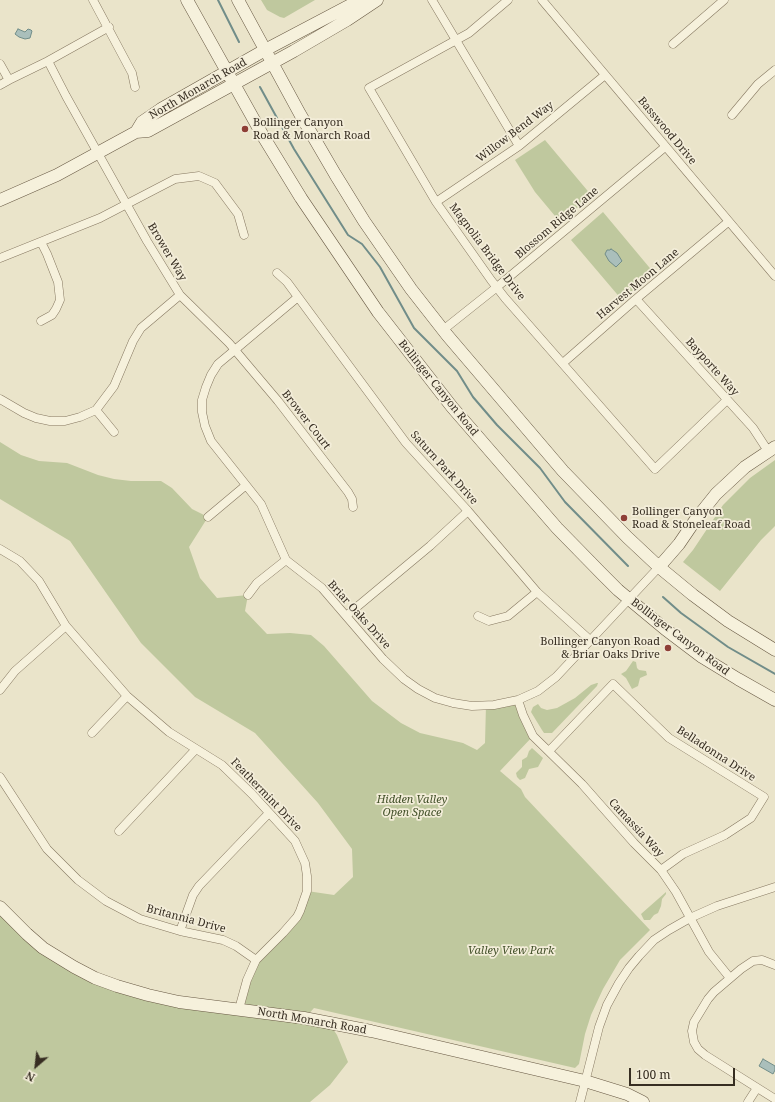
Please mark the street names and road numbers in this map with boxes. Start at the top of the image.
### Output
street label: North Monarch Road [147,56,249,122]
street label: Basswood Drive [635,95,699,167]
street label: Willow Bend Way [474,99,556,165]
street label: Blossom Ridge Lane [513,184,601,262]
street label: Magnolia Bridge Drive [446,201,528,303]
street label: Brower Way [145,221,189,283]
street label: Harvest Moon Lane [594,246,682,322]
street label: Bayporte Way [683,335,741,399]
street label: Bollinger Canyon Road [395,337,481,439]
street label: Brower Court [279,388,333,452]
street label: Saturn Park Drive [408,428,480,508]
street label: Briar Oaks Drive [325,578,393,652]
street label: Bollinger Canyon Road [628,596,732,678]
street label: Belladonna Drive [674,724,758,784]
street label: Feathermint Drive [228,756,304,834]
street label: Camassia Way [606,796,666,860]
street label: Britannia Drive [145,902,227,936]
street label: North Monarch Road [256,1005,368,1037]

